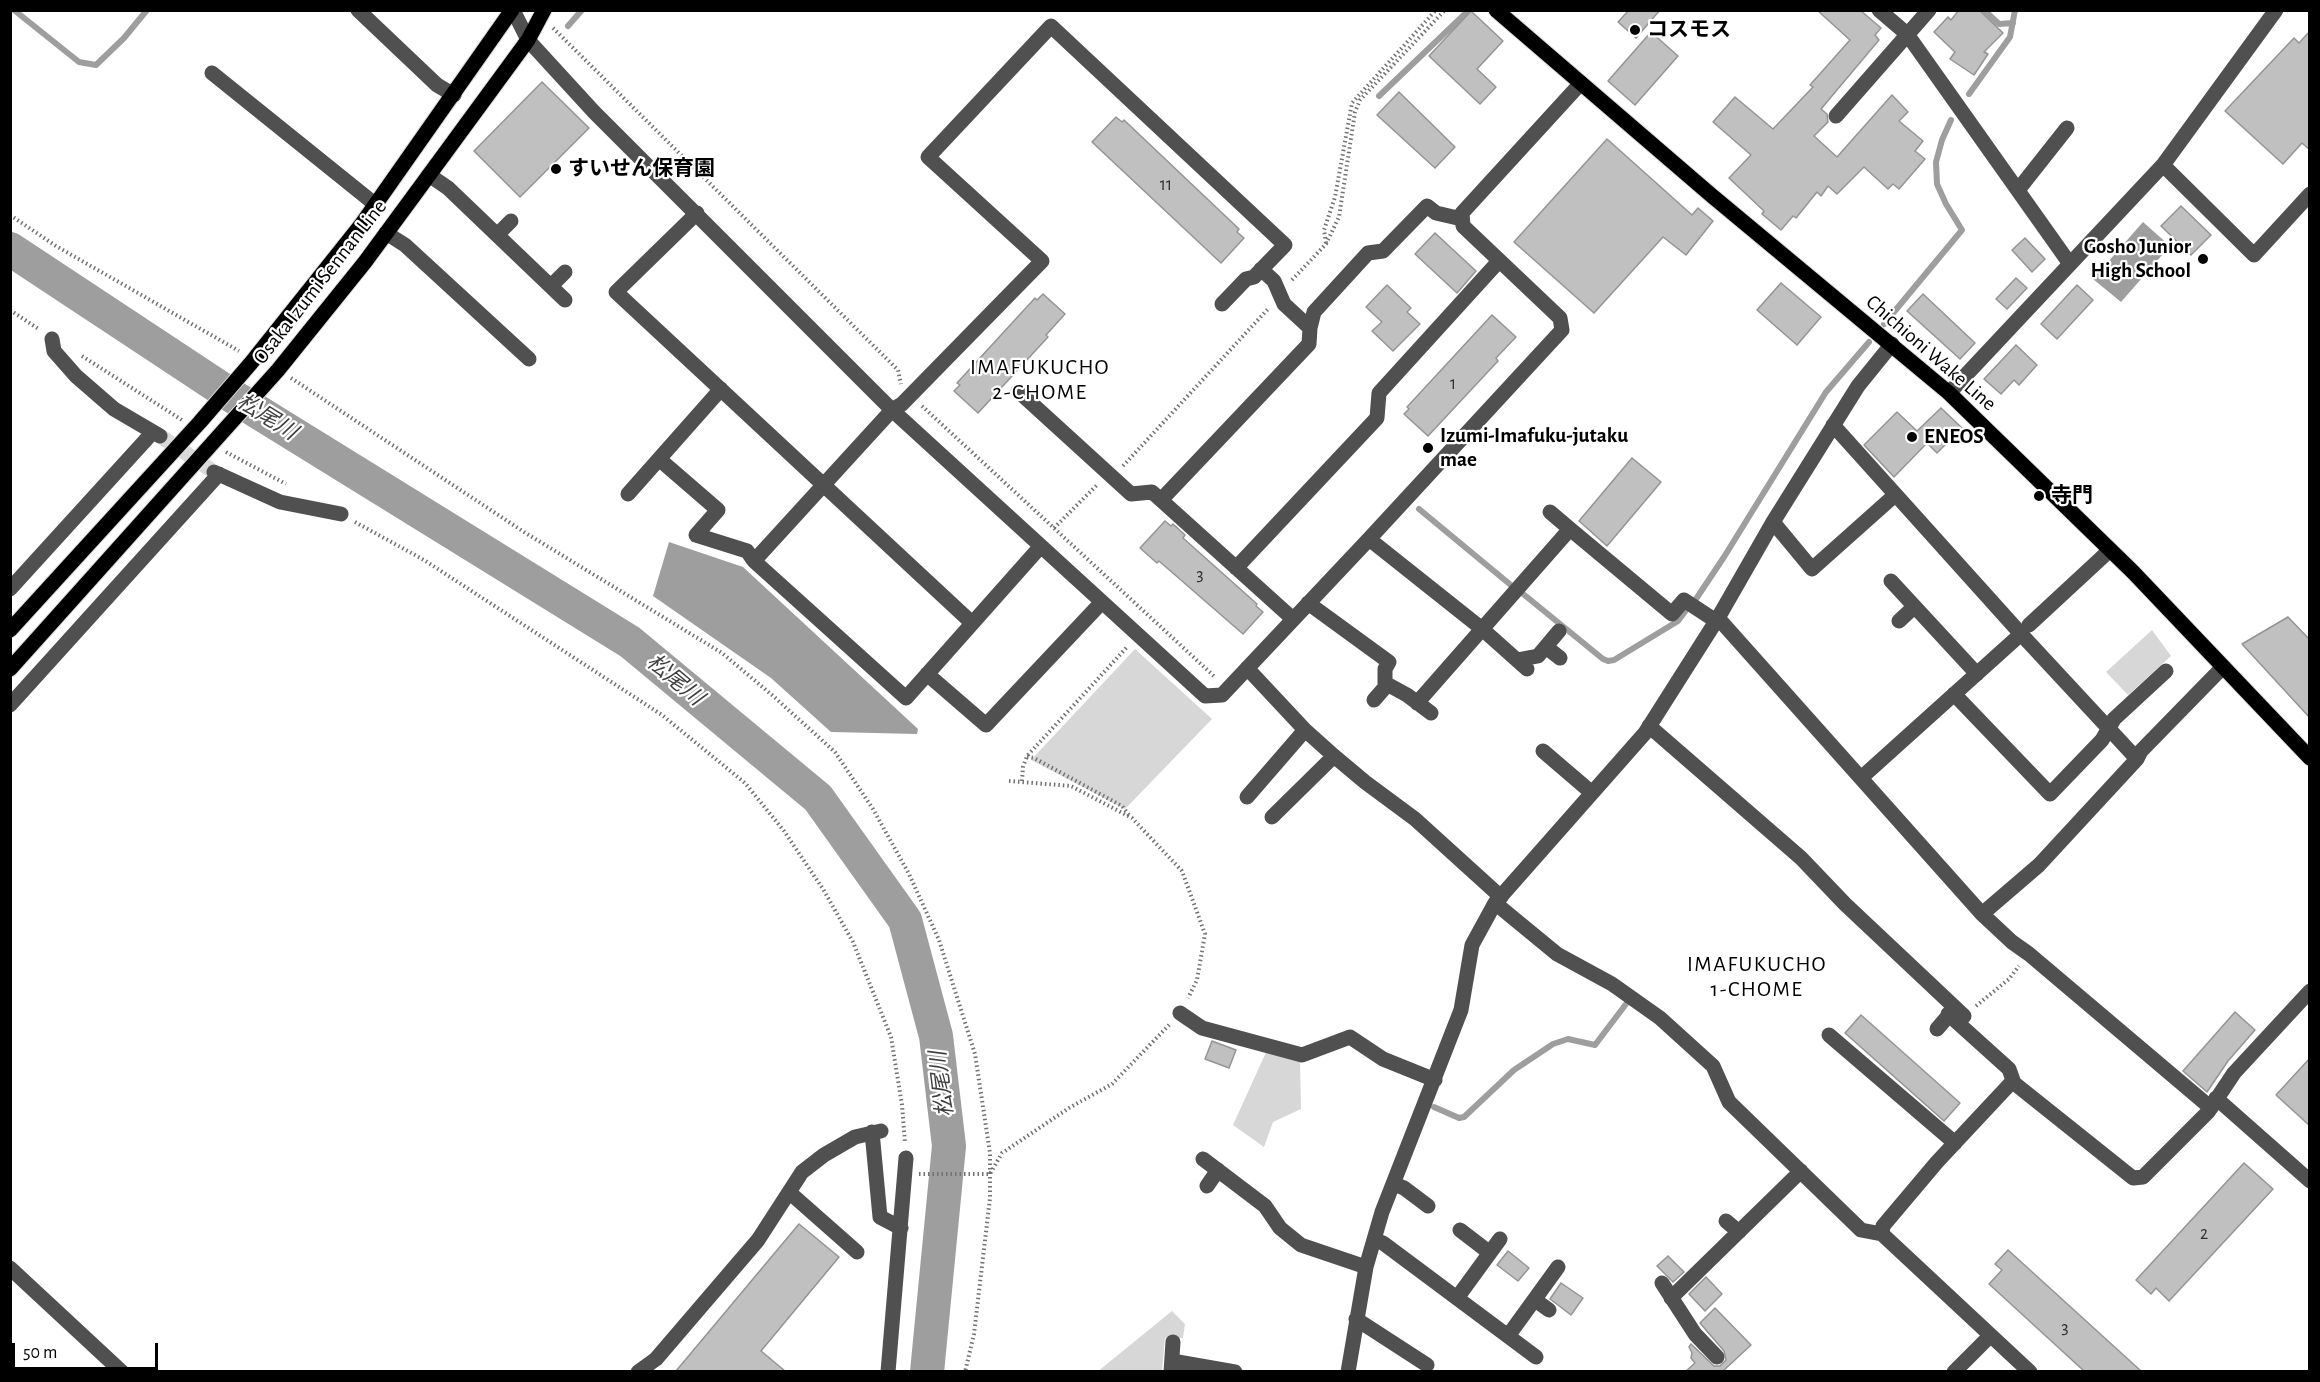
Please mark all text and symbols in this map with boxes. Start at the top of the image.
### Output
place label: コスモス [1647,17,1731,43]
marker: コスモス [1628,23,1642,37]
place label: すいせん保育園 [568,156,715,182]
marker: すいせん保育園 [549,162,563,176]
house number: 11 [1160,174,1172,196]
street label: Osaka Izumi Sennan Line [248,195,392,369]
place label: Gosho Junior High School [2084,234,2191,284]
marker: Gosho Junior High School [2196,252,2210,266]
street label: Chichioni Wake Line [1861,290,2001,416]
district label: IMAFUKUCHO 2-CHOME [970,354,1110,406]
house number: 1 [1450,373,1456,395]
water label: 松尾川 [232,388,302,446]
place label: Izumi-Imafuku-jutaku mae [1440,423,1628,473]
place label: ENEOS [1924,424,1984,450]
marker: ENEOS [1905,430,1919,444]
marker: Izumi-Imafuku-jutaku mae [1421,441,1435,455]
place label: 寺門 [2051,483,2093,509]
marker: 寺門 [2032,489,2046,503]
house number: 3 [1196,564,1204,586]
water label: 松尾川 [641,649,709,711]
district label: IMAFUKUCHO 1-CHOME [1687,951,1827,1002]
water label: 松尾川 [925,1050,959,1118]
house number: 2 [2200,1223,2208,1245]
house number: 3 [2061,1317,2069,1339]
scale bar [15,1331,160,1369]
text: 50 m [23,1344,57,1362]

